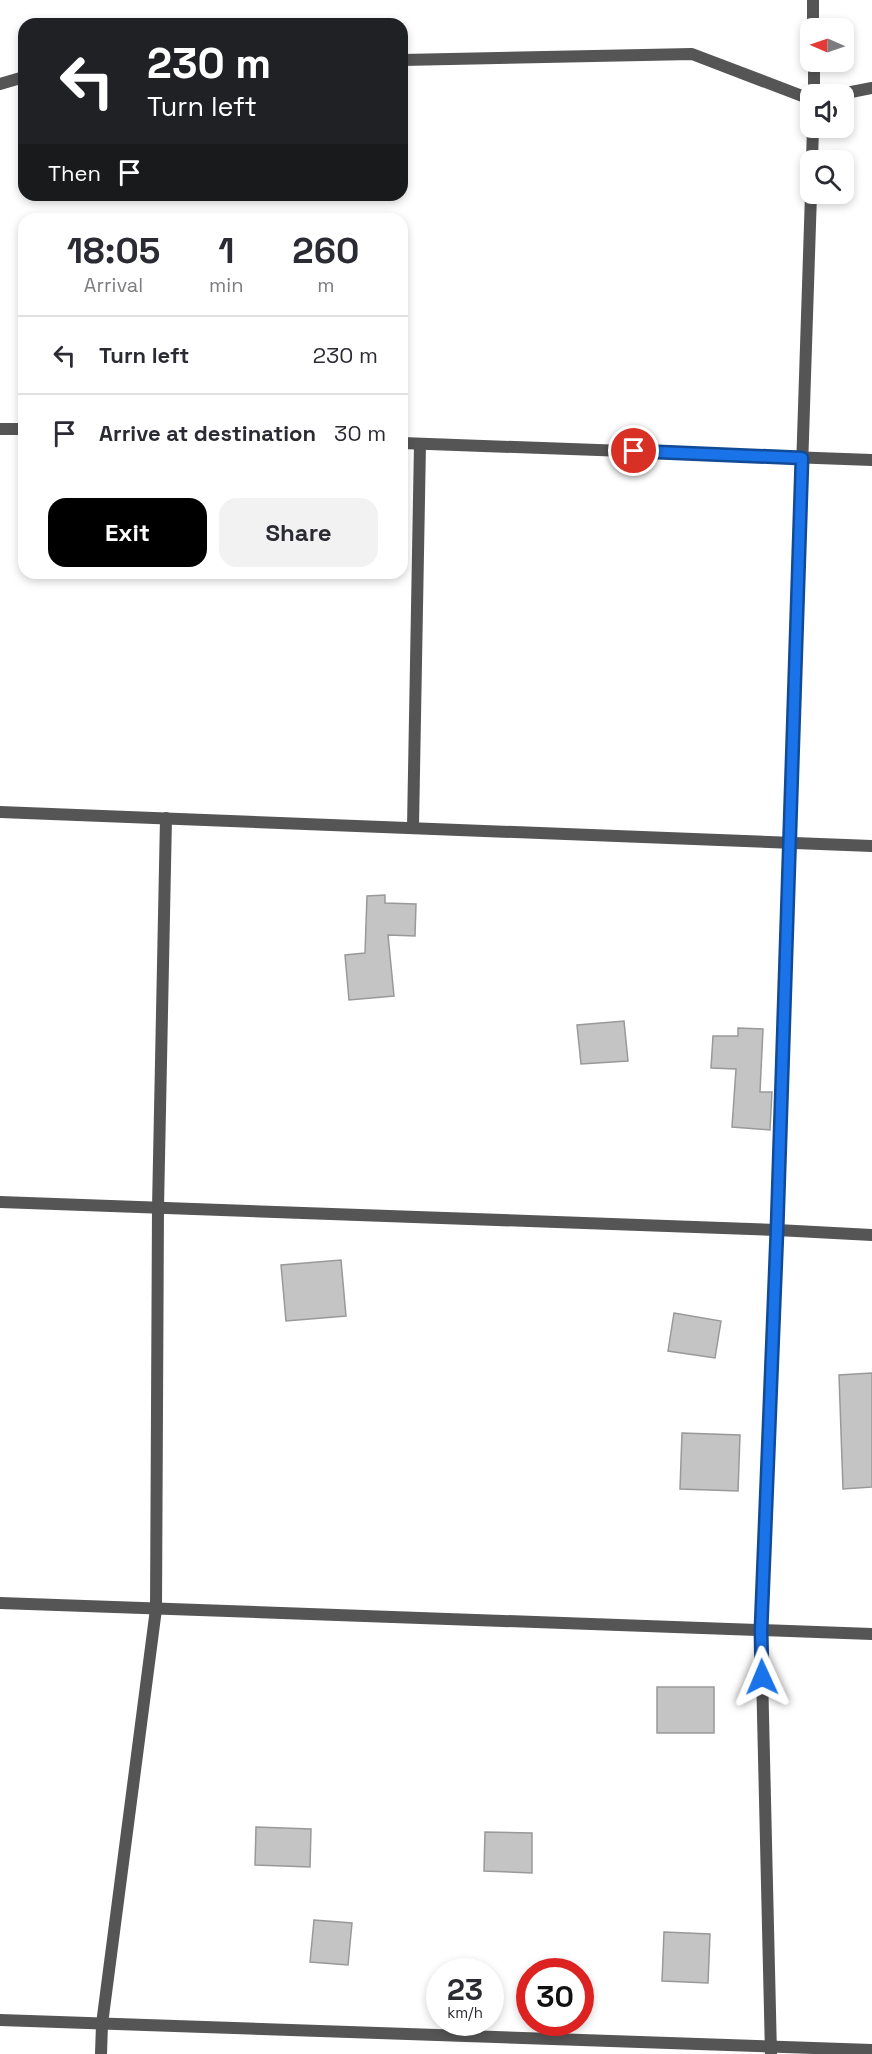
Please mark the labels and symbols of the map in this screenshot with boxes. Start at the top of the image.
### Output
north arrow [800,18,854,72]
pin [608,425,659,476]
position arrow [730,1645,794,1709]
speed limit sign: 30 [516,1958,594,2036]

